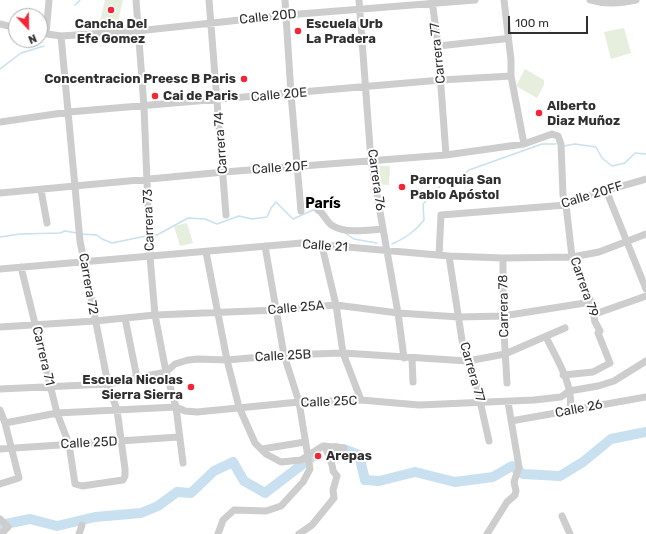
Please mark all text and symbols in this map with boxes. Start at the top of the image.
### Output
marker: Cancha Del Efe Gomez [106,5,116,15]
street label: Calle 20D [239,6,297,28]
north arrow [8,8,48,48]
scale bar [510,8,590,34]
place label: Cancha Del Efe Gomez [75,16,147,47]
place label: Escuela Urb La Pradera [306,16,383,47]
text: 100 m [515,16,549,30]
street label: Carrera 77 [427,22,449,84]
marker: Escuela Urb La Pradera [293,26,303,36]
text: N [26,31,38,46]
place label: Concentracion Preesc B Paris [44,71,236,87]
marker: Concentracion Preesc B Paris [239,74,249,84]
street label: Calle 20E [250,85,308,105]
place label: Cai de Paris [163,88,238,104]
marker: Cai de Paris [150,91,160,101]
place label: Alberto Diaz Muñoz [547,98,620,129]
marker: Alberto Diaz Muñoz [534,108,544,118]
street label: Carrera 74 [211,111,231,175]
street label: Carrera 76 [364,148,388,212]
street label: Calle 20F [251,158,309,178]
place label: Parroquia San Pablo Apóstol [410,172,501,203]
street label: Calle 20FF [559,178,625,212]
marker: Parroquia San Pablo Apóstol [397,182,407,192]
street label: Carrera 73 [140,188,158,252]
district label: París [305,196,341,212]
street label: Calle 21 [302,237,348,255]
street label: Carrera 72 [75,252,101,316]
street label: Carrera 79 [566,255,602,319]
street label: Carrera 78 [496,274,512,338]
street label: Calle 25A [267,298,325,318]
street label: Carrera 71 [29,325,57,387]
street label: Carrera 77 [456,340,488,404]
street label: Calle 25B [254,347,312,365]
place label: Escuela Nicolas Sierra Sierra [82,372,183,403]
marker: Escuela Nicolas Sierra Sierra [186,382,196,392]
street label: Calle 25C [300,393,358,411]
street label: Calle 26 [554,397,604,421]
street label: Calle 25D [60,434,118,452]
place label: Arepas [326,448,372,464]
marker: Arepas [313,451,323,461]

